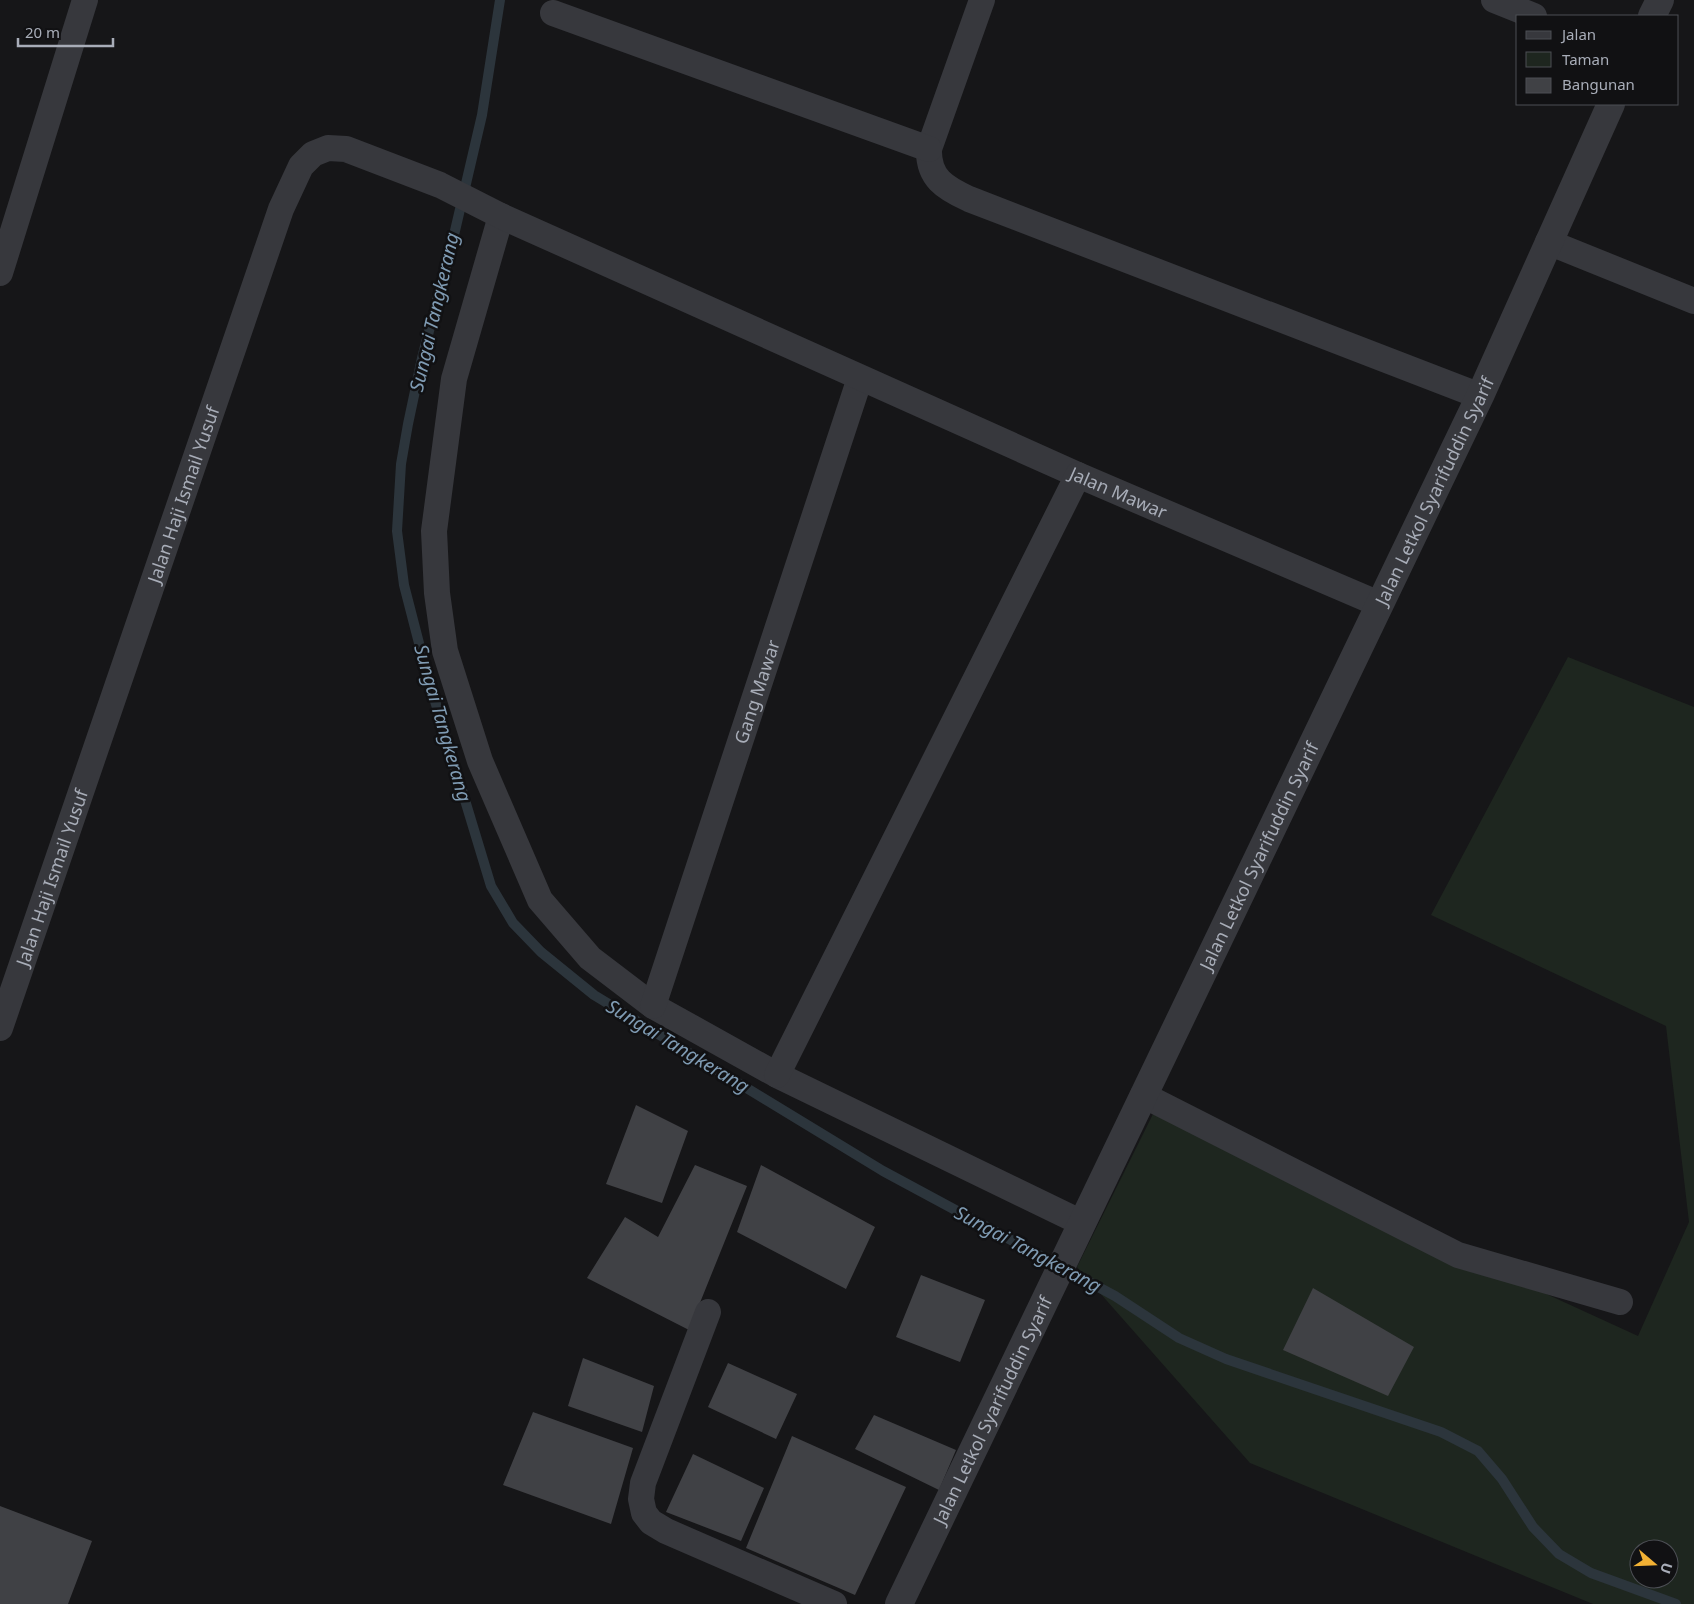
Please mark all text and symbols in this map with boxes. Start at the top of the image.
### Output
scale bar [18,15,112,47]
legend [1516,15,1679,105]
text: 20 m [25,22,60,42]
text: Jalan [1560,24,1596,44]
text: Taman [1562,49,1609,69]
text: Bangunan [1562,74,1635,94]
water label: Sungai Tangkerang [403,230,465,394]
street label: Jalan Letkol Syarifuddin Syarif [1368,372,1499,611]
street label: Jalan Haji Ismail Yusuf [141,402,225,588]
street label: Jalan Mawar [1064,460,1171,524]
street label: Gang Mawar [728,636,785,747]
water label: Sungai Tangkerang [408,641,478,805]
street label: Jalan Letkol Syarifuddin Syarif [1193,737,1324,976]
street label: Jalan Haji Ismail Yusuf [10,785,93,971]
water label: Sungai Tangkerang [602,993,754,1099]
water label: Sungai Tangkerang [950,1199,1106,1299]
street label: Jalan Letkol Syarifuddin Syarif [926,1292,1058,1530]
north arrow [1629,1539,1679,1589]
text: U [1656,1560,1677,1576]

